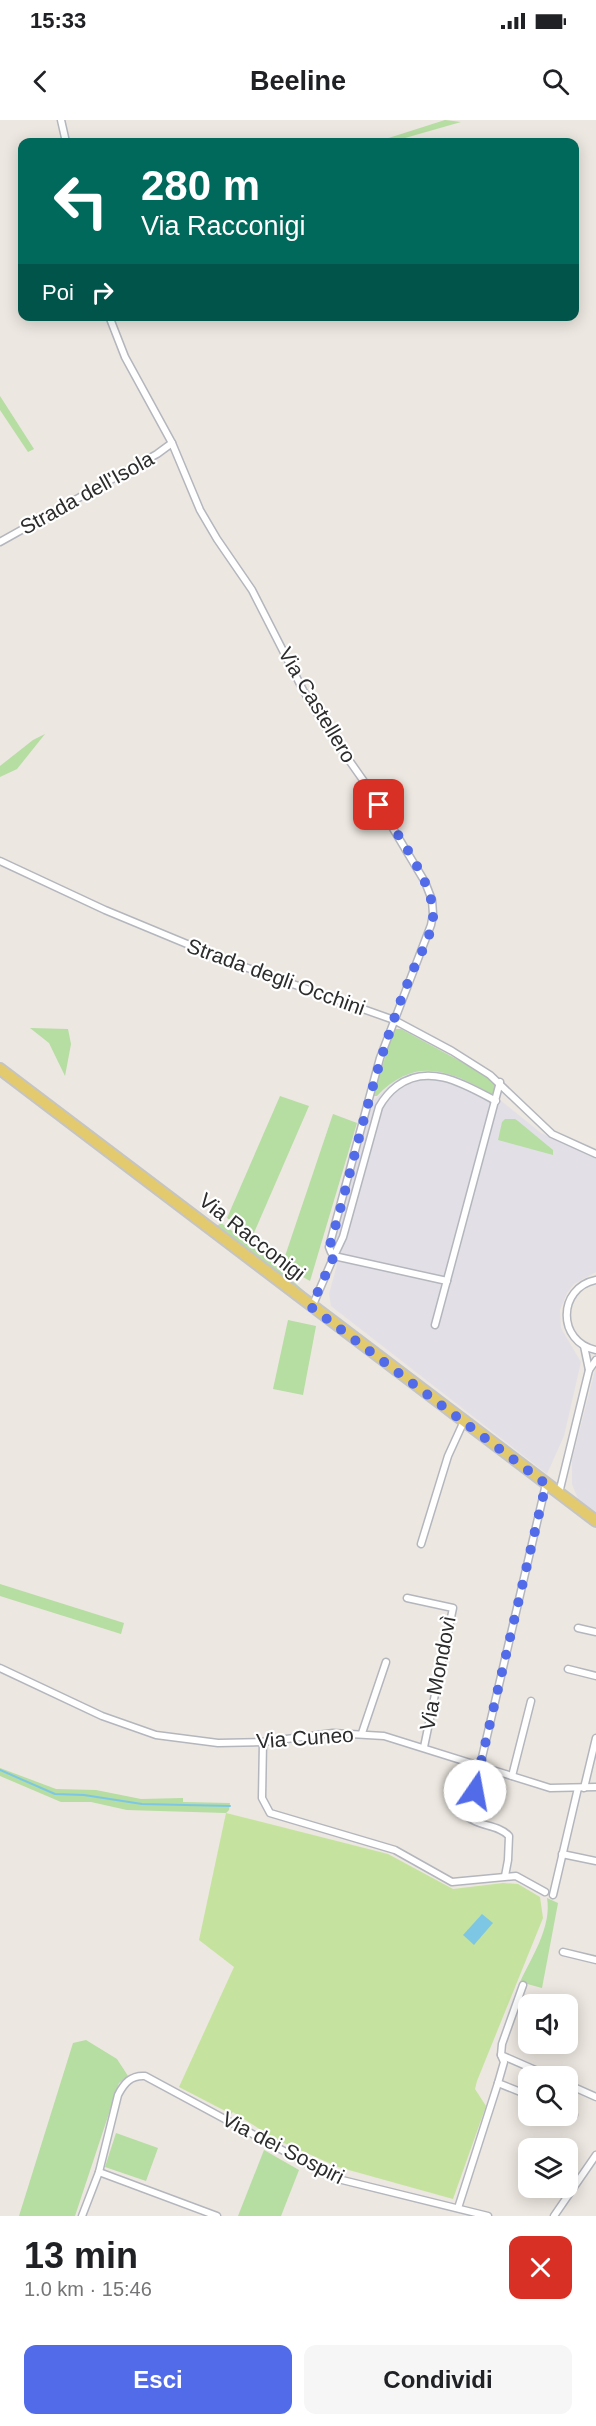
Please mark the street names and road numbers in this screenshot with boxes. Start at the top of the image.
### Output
street label: Strada dell'Isola [16,446,158,539]
street label: Via Castellero [274,643,361,767]
street label: Strada degli Occhini [184,934,368,1019]
street label: Via Racconigi [195,1188,310,1285]
street label: Via Mondovì [415,1614,460,1732]
street label: Via Cuneo [255,1723,354,1752]
street label: Via dei Sospiri [218,2107,348,2188]

